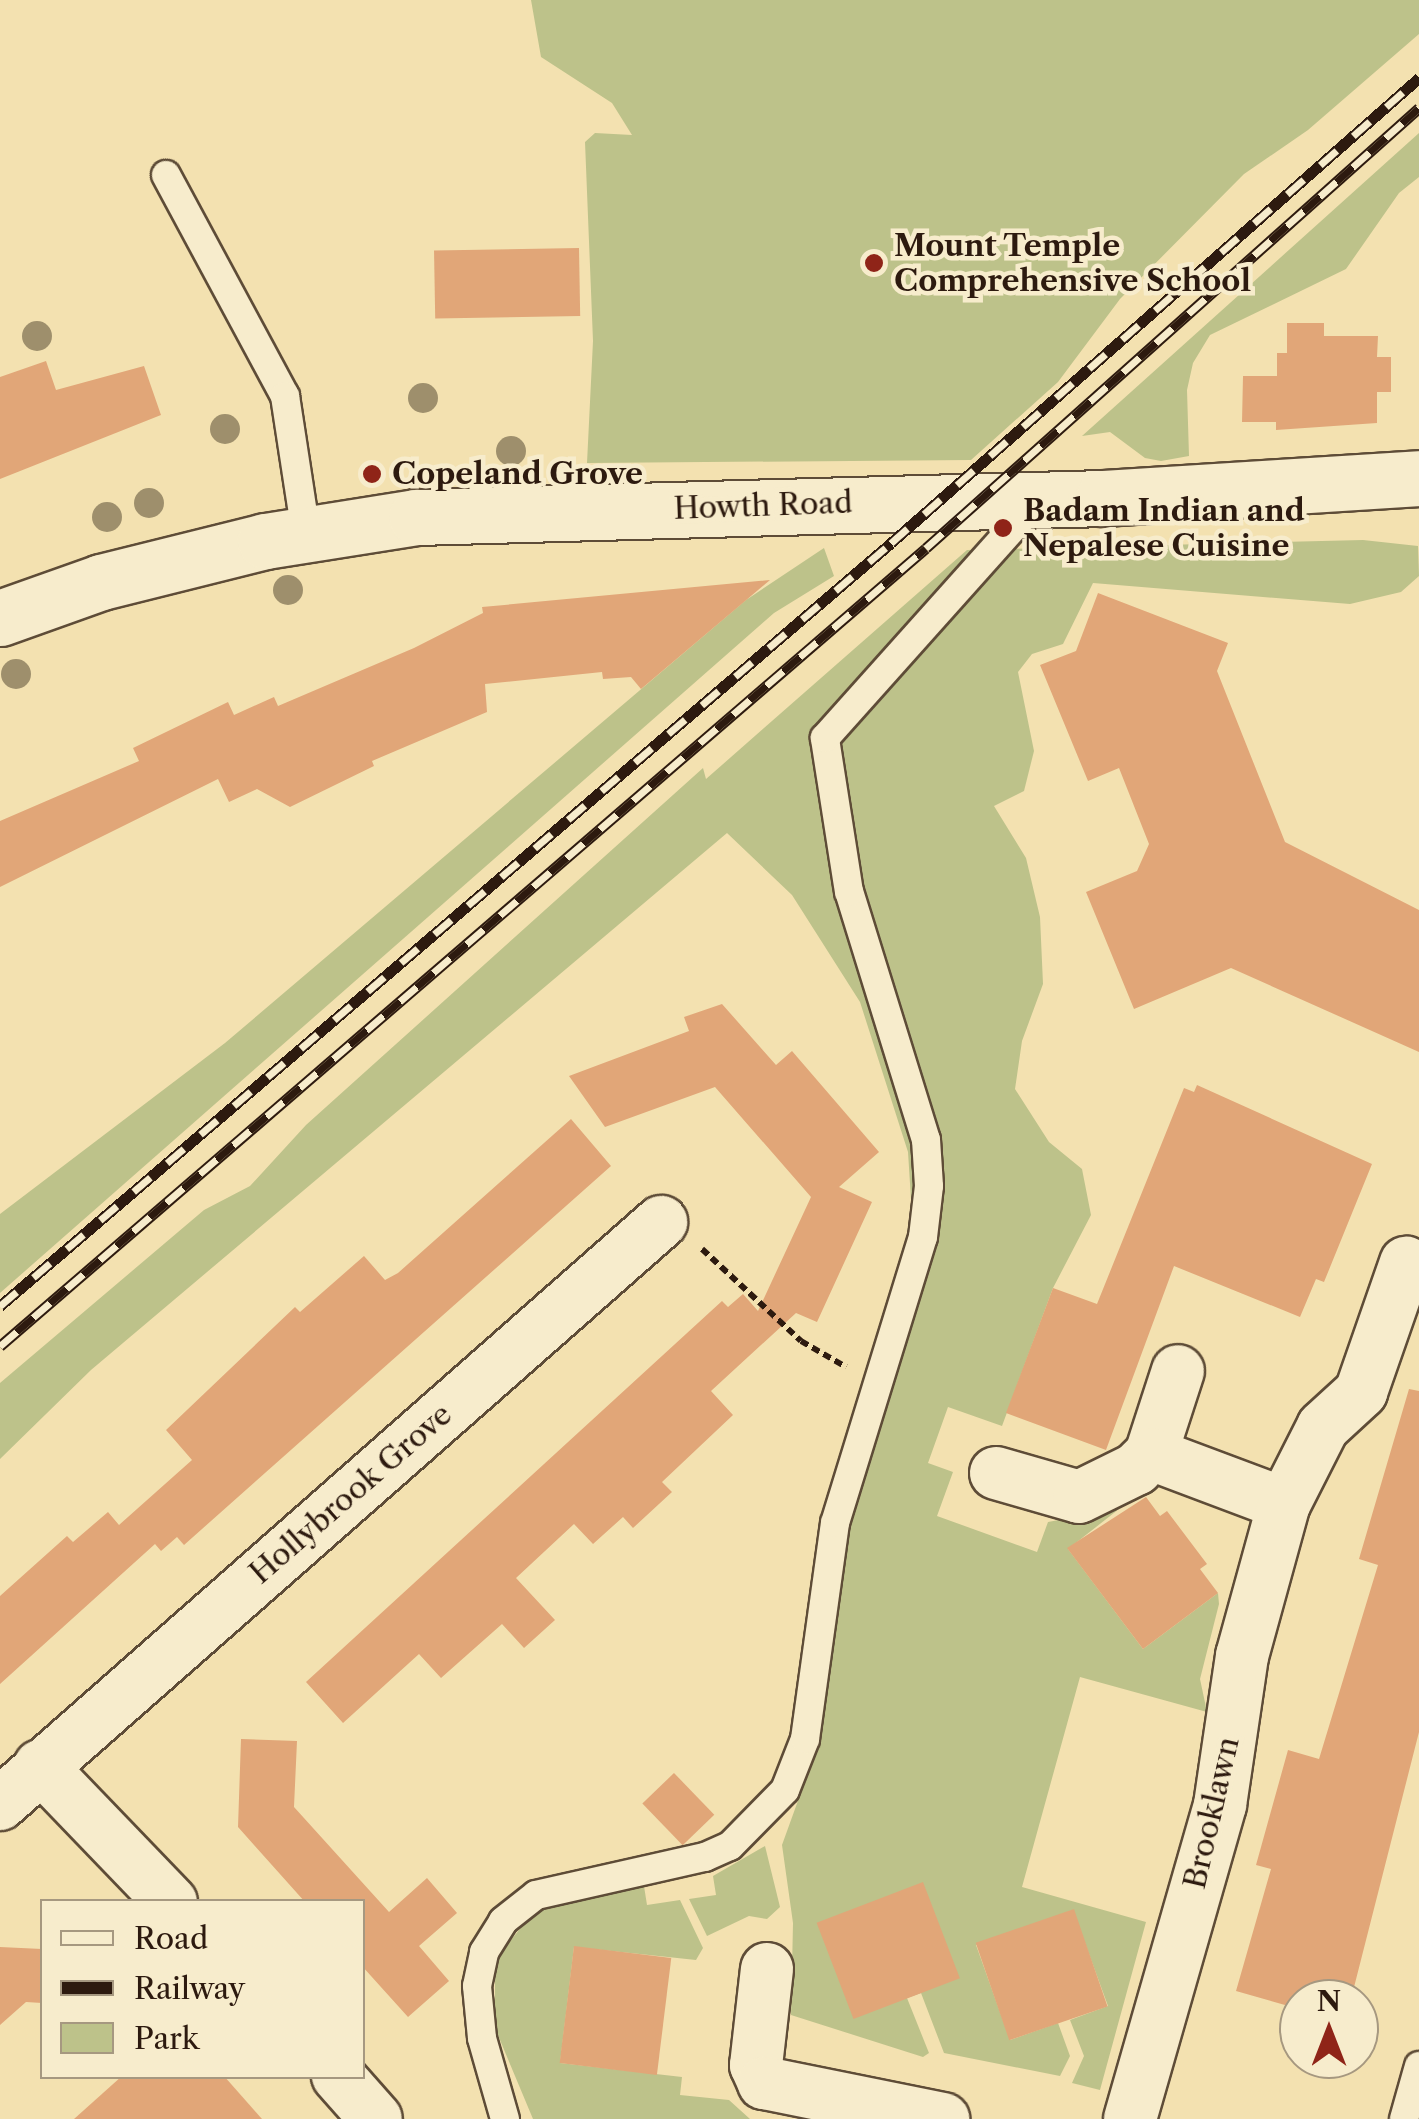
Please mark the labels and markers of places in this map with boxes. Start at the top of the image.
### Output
place label: Mount Temple Comprehensive School [894,228,1251,298]
marker: Mount Temple Comprehensive School [863,252,885,274]
place label: Copeland Grove [392,456,643,492]
marker: Copeland Grove [361,463,383,485]
place label: Badam Indian and Nepalese Cuisine [1023,493,1305,564]
marker: Badam Indian and Nepalese Cuisine [992,517,1014,539]

